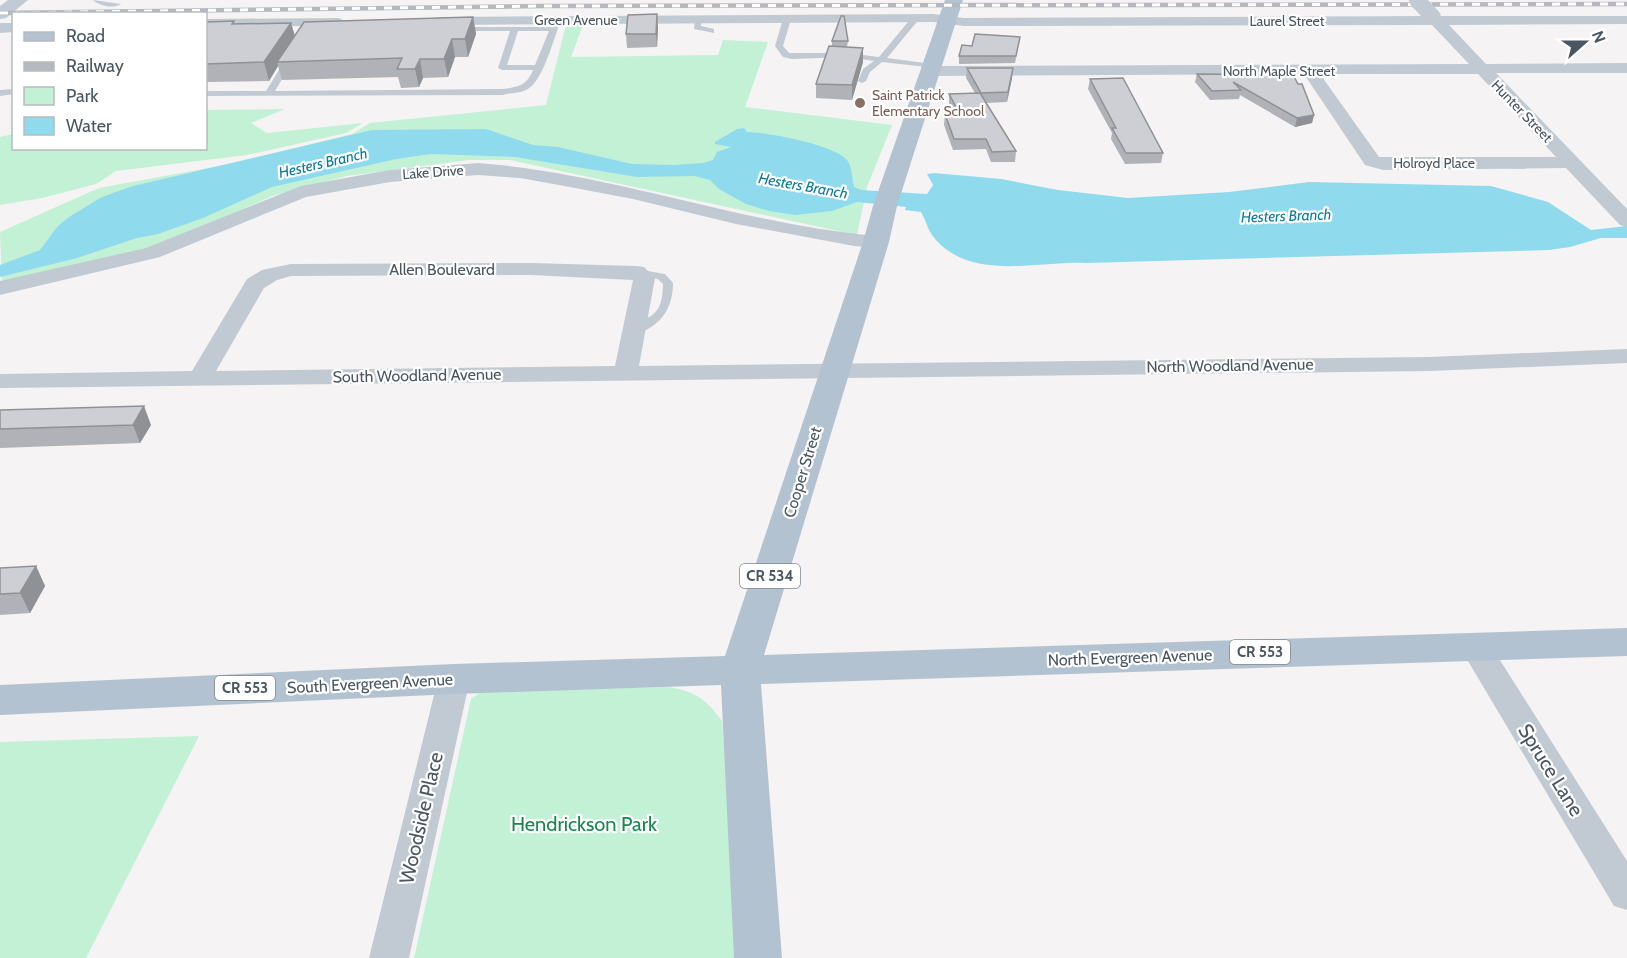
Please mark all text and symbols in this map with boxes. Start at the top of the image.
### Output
street label: Green Avenue [534,11,618,29]
legend [12,12,207,150]
street label: Laurel Street [1250,12,1325,30]
north arrow [1555,12,1615,72]
text: Road [66,25,105,47]
text: N [1588,28,1609,45]
text: Railway [66,55,124,77]
street label: North Maple Street [1223,62,1336,80]
street label: Hunter Street [1488,76,1557,146]
text: Park [66,85,99,107]
place label: Saint Patrick Elementary School [872,86,985,120]
marker: Saint Patrick Elementary School [853,96,867,110]
text: Water [66,115,112,137]
water label: Hesters Branch [277,144,369,182]
street label: Holroyd Place [1393,154,1475,172]
street label: Lake Drive [402,161,464,183]
water label: Hesters Branch [757,169,849,203]
water label: Hesters Branch [1241,205,1331,227]
street label: Allen Boulevard [389,260,495,279]
street label: North Woodland Avenue [1146,355,1314,376]
street label: South Woodland Avenue [332,365,502,386]
street label: Cooper Street [780,424,825,520]
road number: CR 534 [740,564,800,588]
road number: CR 553 [1230,640,1290,664]
street label: North Evergreen Avenue [1047,645,1213,670]
street label: South Evergreen Avenue [287,670,454,697]
road number: CR 553 [215,676,275,700]
street label: Spruce Lane [1513,719,1589,821]
street label: Woodside Place [394,750,448,886]
park label: Hendrickson Park [511,812,657,836]

